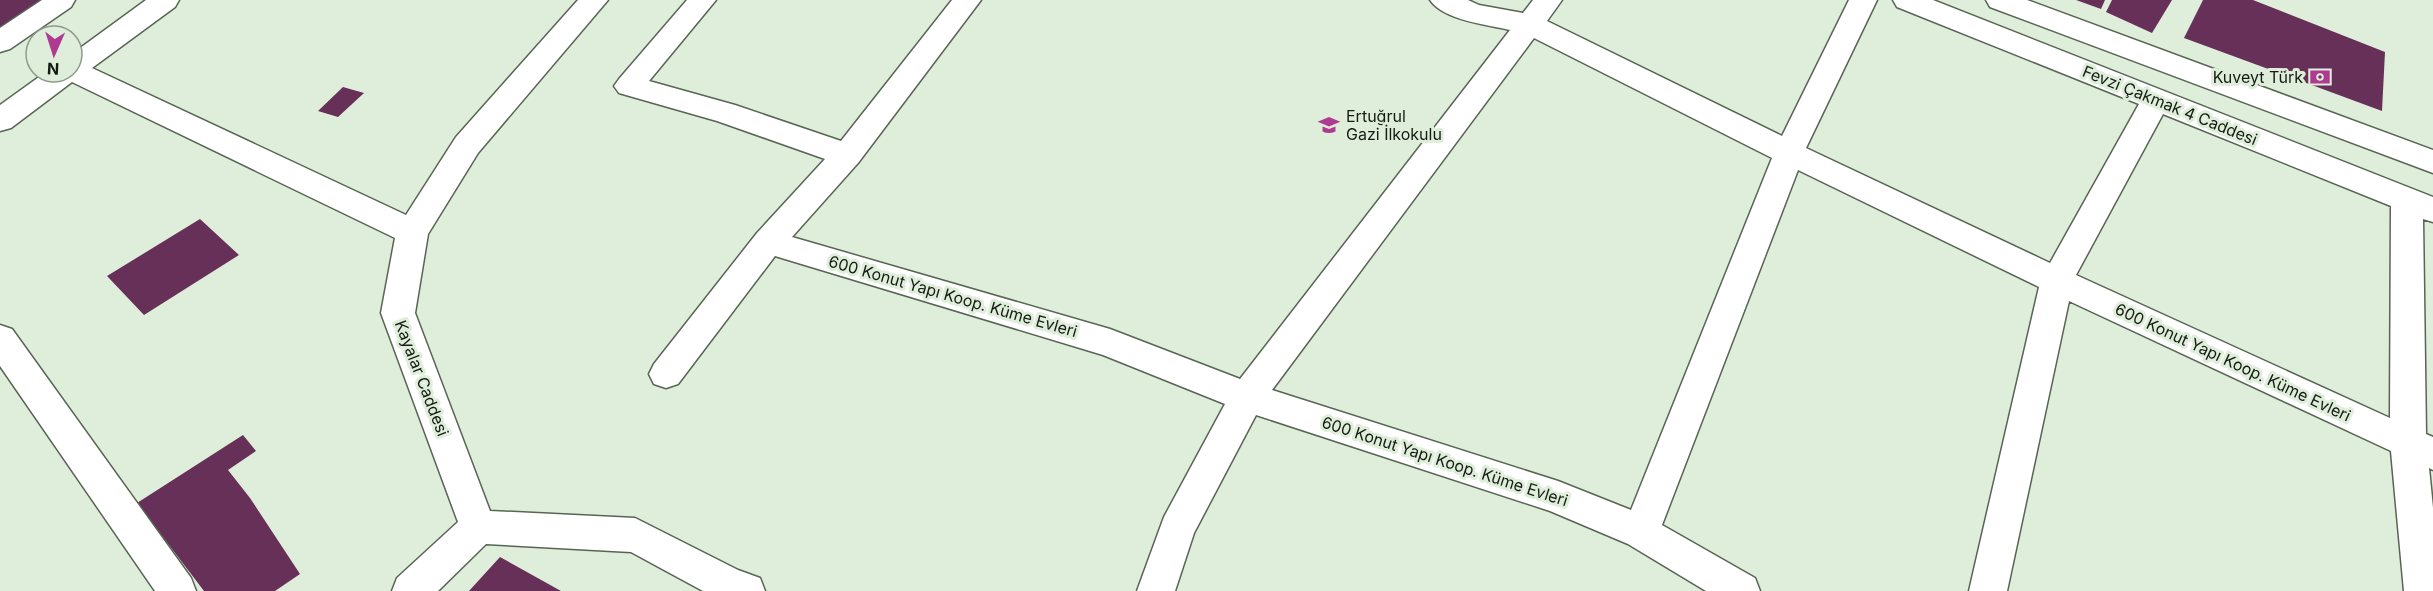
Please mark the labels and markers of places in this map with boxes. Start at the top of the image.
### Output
bank icon: Kuveyt Türk [2308,65,2332,89]
place label: Kuveyt Türk [2213,67,2303,87]
place label: Ertuğrul Gazi İlkokulu [1346,106,1442,144]
school or university icon: Ertuğrul Gazi İlkokulu [1317,113,1341,137]

